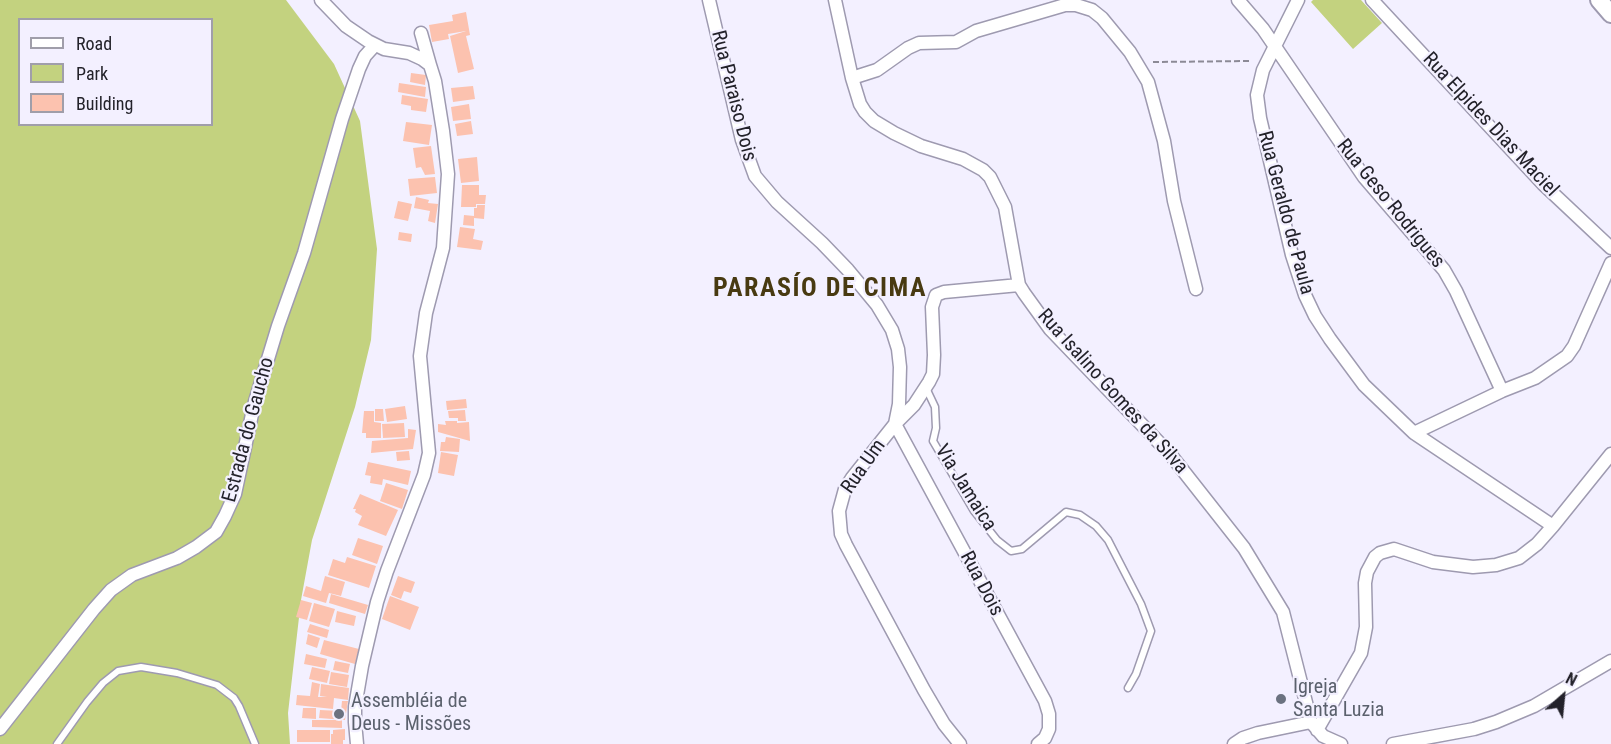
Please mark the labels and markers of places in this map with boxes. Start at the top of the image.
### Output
place label: Igreja Santa Luzia [1293,676,1384,723]
place label: Assembléia de Deus - Missões [351,690,471,737]
marker: Igreja Santa Luzia [1274,692,1288,706]
marker: Assembléia de Deus - Missões [332,707,346,721]

